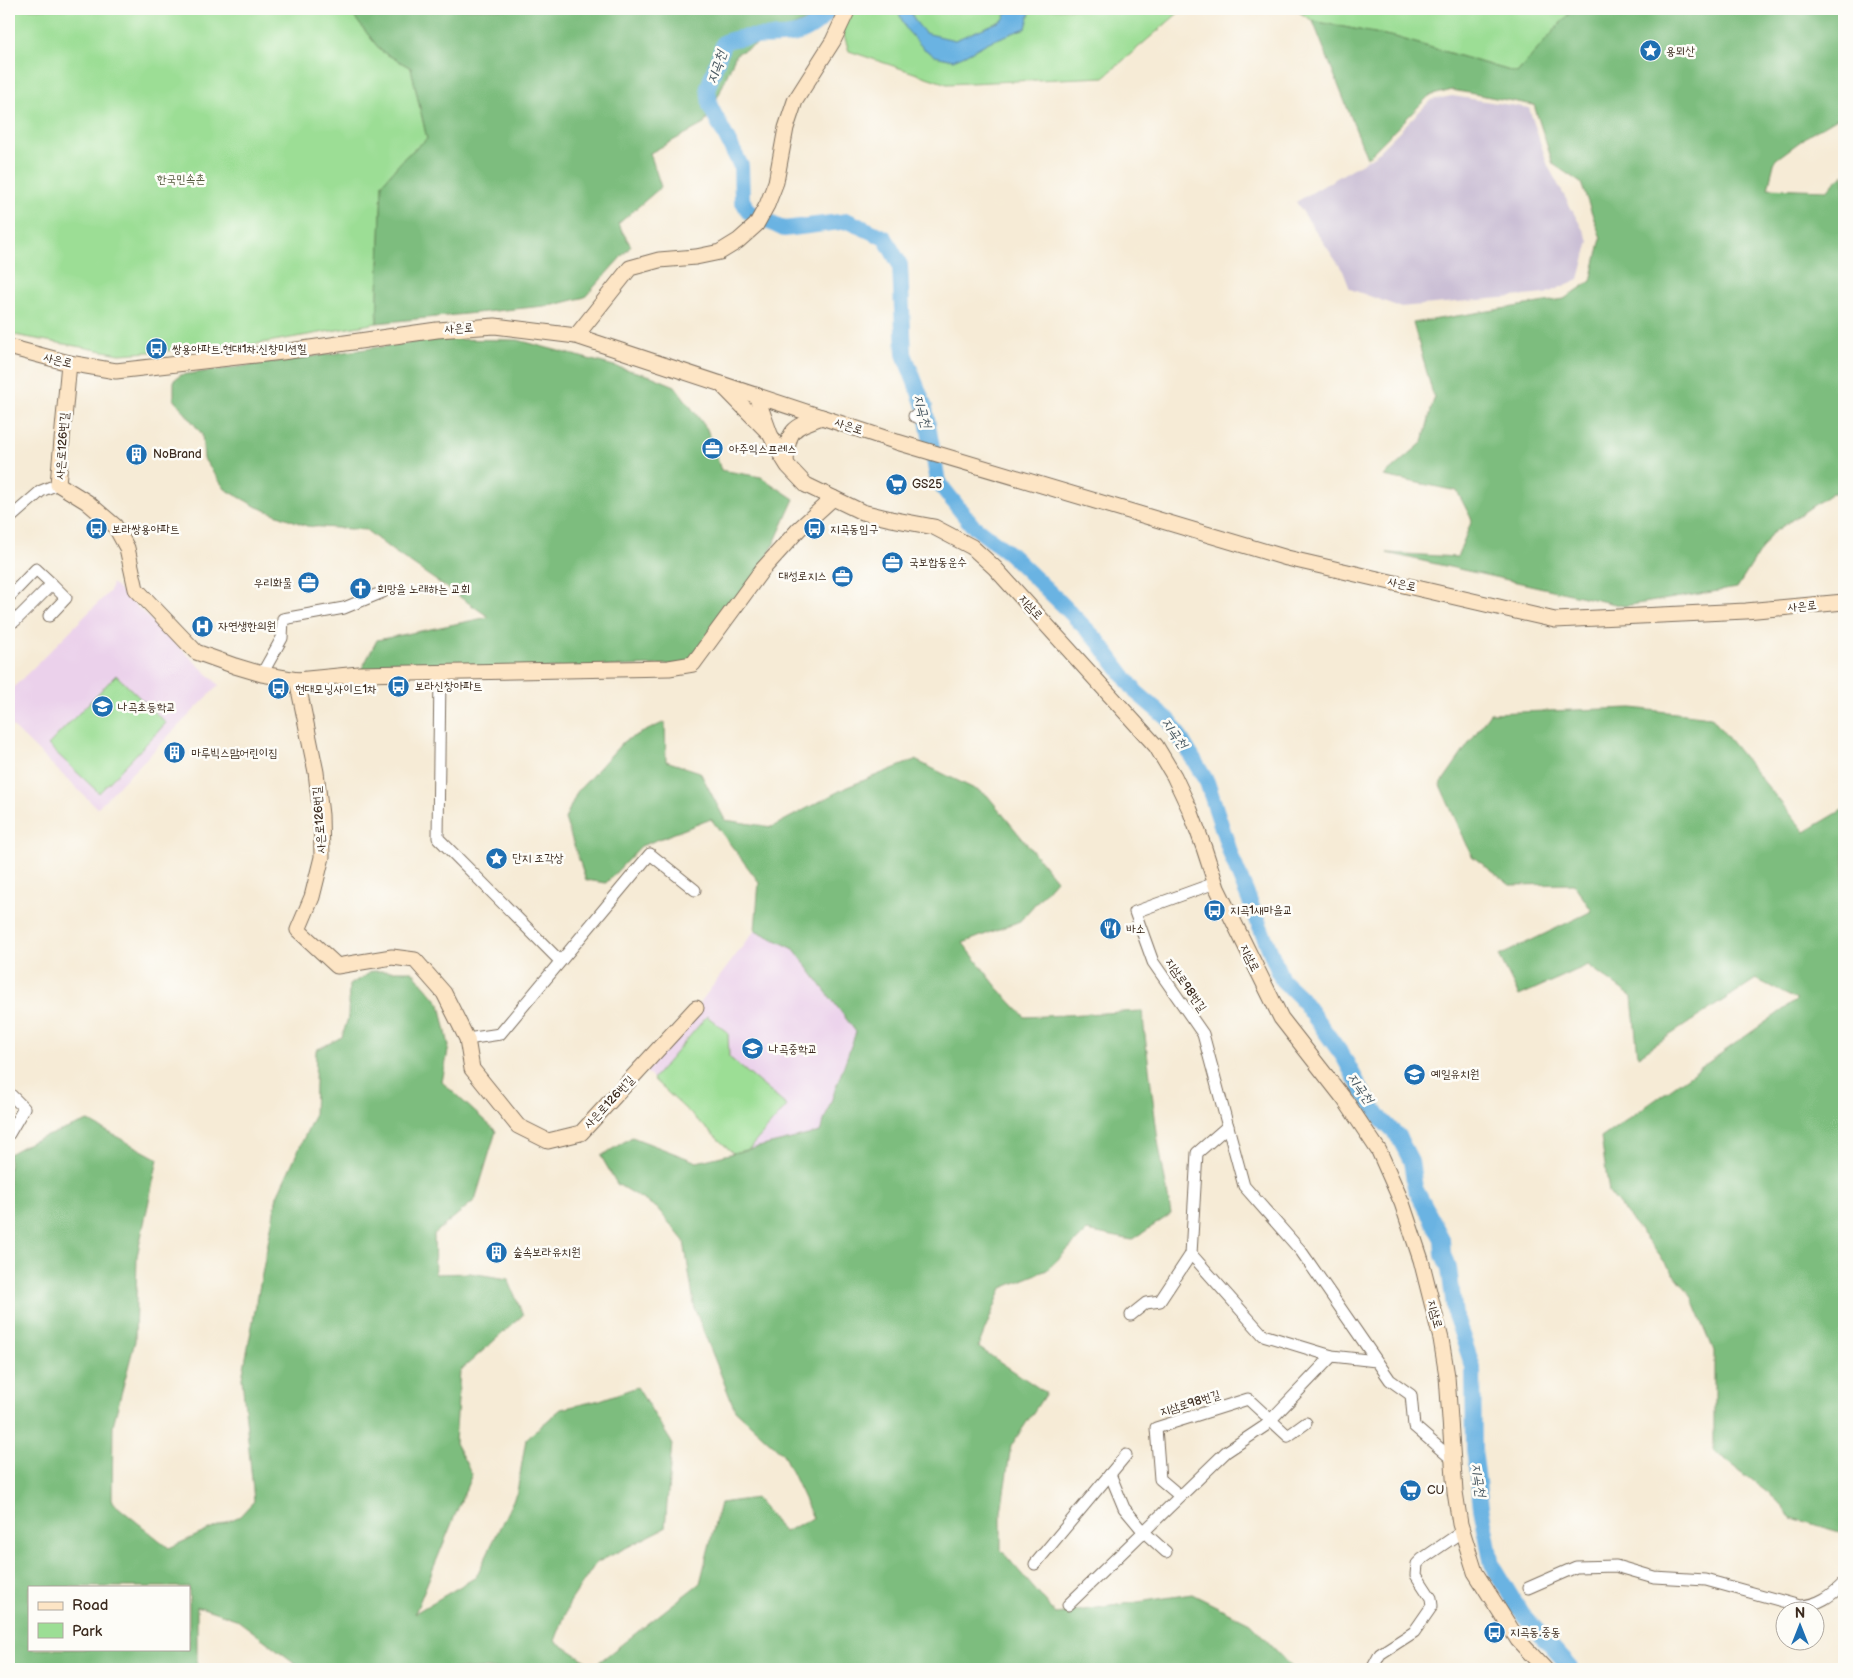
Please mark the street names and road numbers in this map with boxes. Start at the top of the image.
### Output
street label: 사은로 [444,320,474,337]
street label: 사은로 [42,350,74,371]
street label: 사은로126번길 [53,412,72,480]
street label: 사은로 [833,415,865,438]
street label: 사은로 [1386,574,1418,595]
street label: 지삼로 [1015,592,1046,623]
street label: 사은로 [1787,598,1817,615]
street label: 사은로126번길 [310,786,329,854]
street label: 지삼로 [1236,942,1263,975]
street label: 지삼로98번길 [1162,956,1210,1015]
street label: 사은로126번길 [581,1072,638,1132]
street label: 지삼로 [1424,1298,1446,1330]
street label: 지삼로98번길 [1158,1387,1222,1420]

